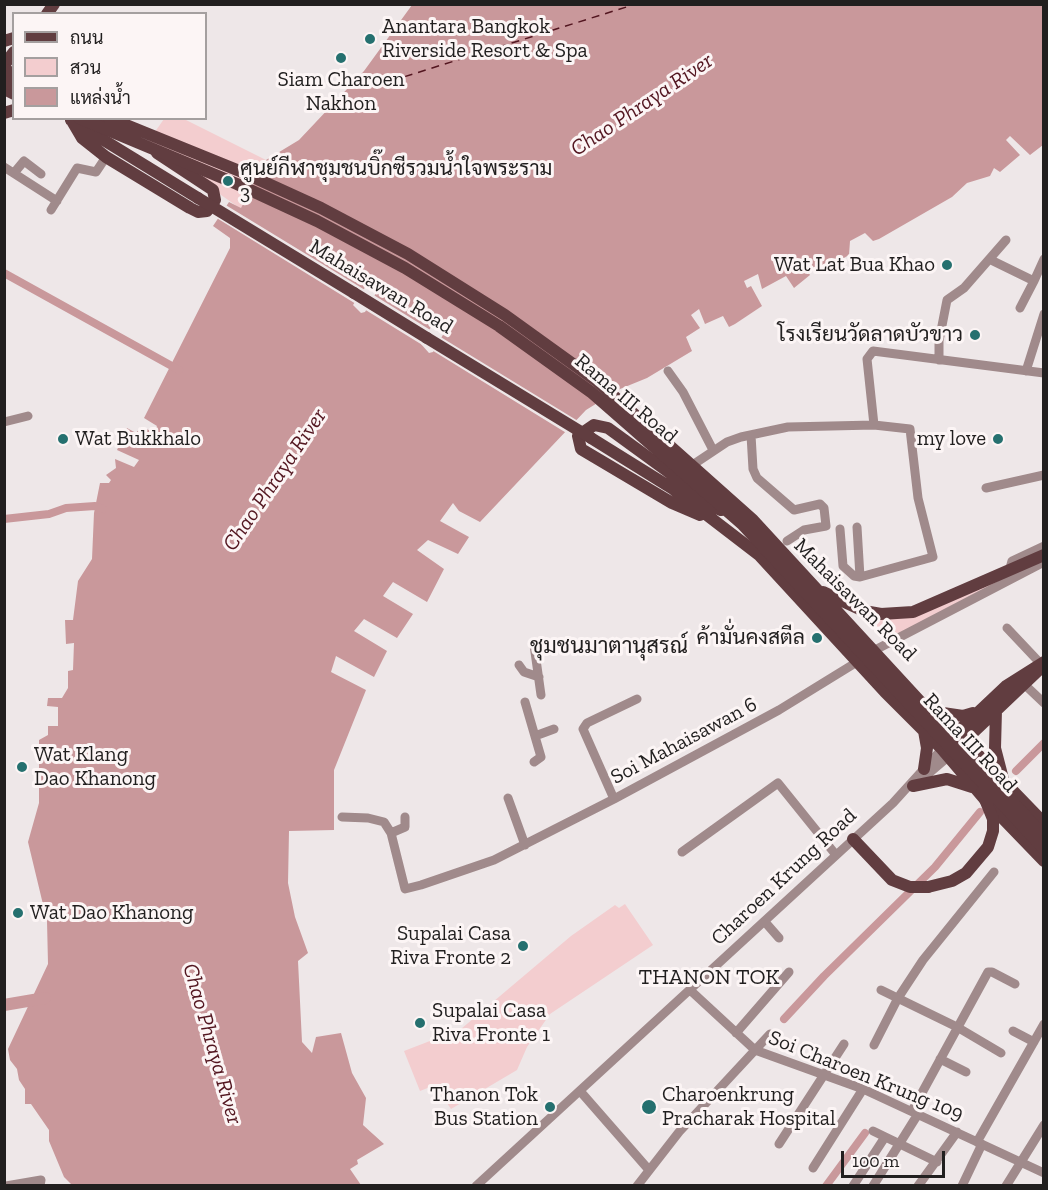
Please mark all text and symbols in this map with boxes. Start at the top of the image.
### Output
legend [12,12,207,120]
place label: Anantara Bangkok Riverside Resort & Spa [382,14,588,64]
text: ถนน [70,27,103,49]
marker: Anantara Bangkok Riverside Resort & Spa [363,32,377,46]
water label: Chao Phraya River [566,48,718,162]
marker: Siam Charoen Nakhon [334,51,348,65]
text: สวน [70,57,101,79]
place label: Siam Charoen Nakhon [277,67,405,117]
text: แหล่งน้ำ [70,87,131,109]
place label: ศูนย์กีฬาชุมชนบิ๊กซีรวมน้ำใจพระราม 3 [240,156,552,206]
marker: ศูนย์กีฬาชุมชนบิ๊กซีรวมน้ำใจพระราม 3 [221,174,235,188]
street label: Mahaisawan Road [304,234,458,340]
place label: Wat Lat Bua Khao [774,252,935,278]
marker: Wat Lat Bua Khao [940,258,954,272]
place label: โรงเรียนวัดลาดบัวขาว [778,322,963,348]
marker: โรงเรียนวัดลาดบัวขาว [968,328,982,342]
street label: Rama III Road [570,349,682,449]
water label: Chao Phraya River [218,404,332,556]
place label: Wat Bukkhalo [75,426,201,452]
place label: my love [917,426,986,452]
marker: Wat Bukkhalo [56,432,70,446]
marker: my love [991,432,1005,446]
street label: Mahaisawan Road [788,533,922,667]
place label: ค้ามั่นคงสตีล [697,625,805,651]
marker: ค้ามั่นคงสตีล [810,631,824,645]
district label: ชุมชนมาตานุสรณ์ [530,634,688,660]
street label: Rama III Road [918,688,1022,798]
street label: Soi Mahaisawan 6 [607,692,761,790]
place label: Wat Klang Dao Khanong [34,742,156,792]
marker: Wat Klang Dao Khanong [15,760,29,774]
street label: Charoen Krung Road [706,803,862,951]
place label: Wat Dao Khanong [30,900,194,926]
marker: Wat Dao Khanong [11,906,25,920]
place label: Supalai Casa Riva Fronte 2 [390,921,511,971]
marker: Supalai Casa Riva Fronte 2 [516,939,530,953]
water label: Chao Phraya River [176,961,248,1127]
district label: THANON TOK [631,965,787,991]
place label: Supalai Casa Riva Fronte 1 [432,998,550,1048]
marker: Supalai Casa Riva Fronte 1 [413,1016,427,1030]
street label: Soi Charoen Krung 109 [765,1025,967,1127]
place label: Thanon Tok Bus Station [430,1082,538,1132]
place label: Charoenkrung Pracharak Hospital [662,1082,836,1132]
marker: Charoenkrung Pracharak Hospital [640,1098,658,1116]
marker: Thanon Tok Bus Station [543,1100,557,1114]
scale bar [844,1139,948,1177]
text: 100 m [852,1150,899,1172]

